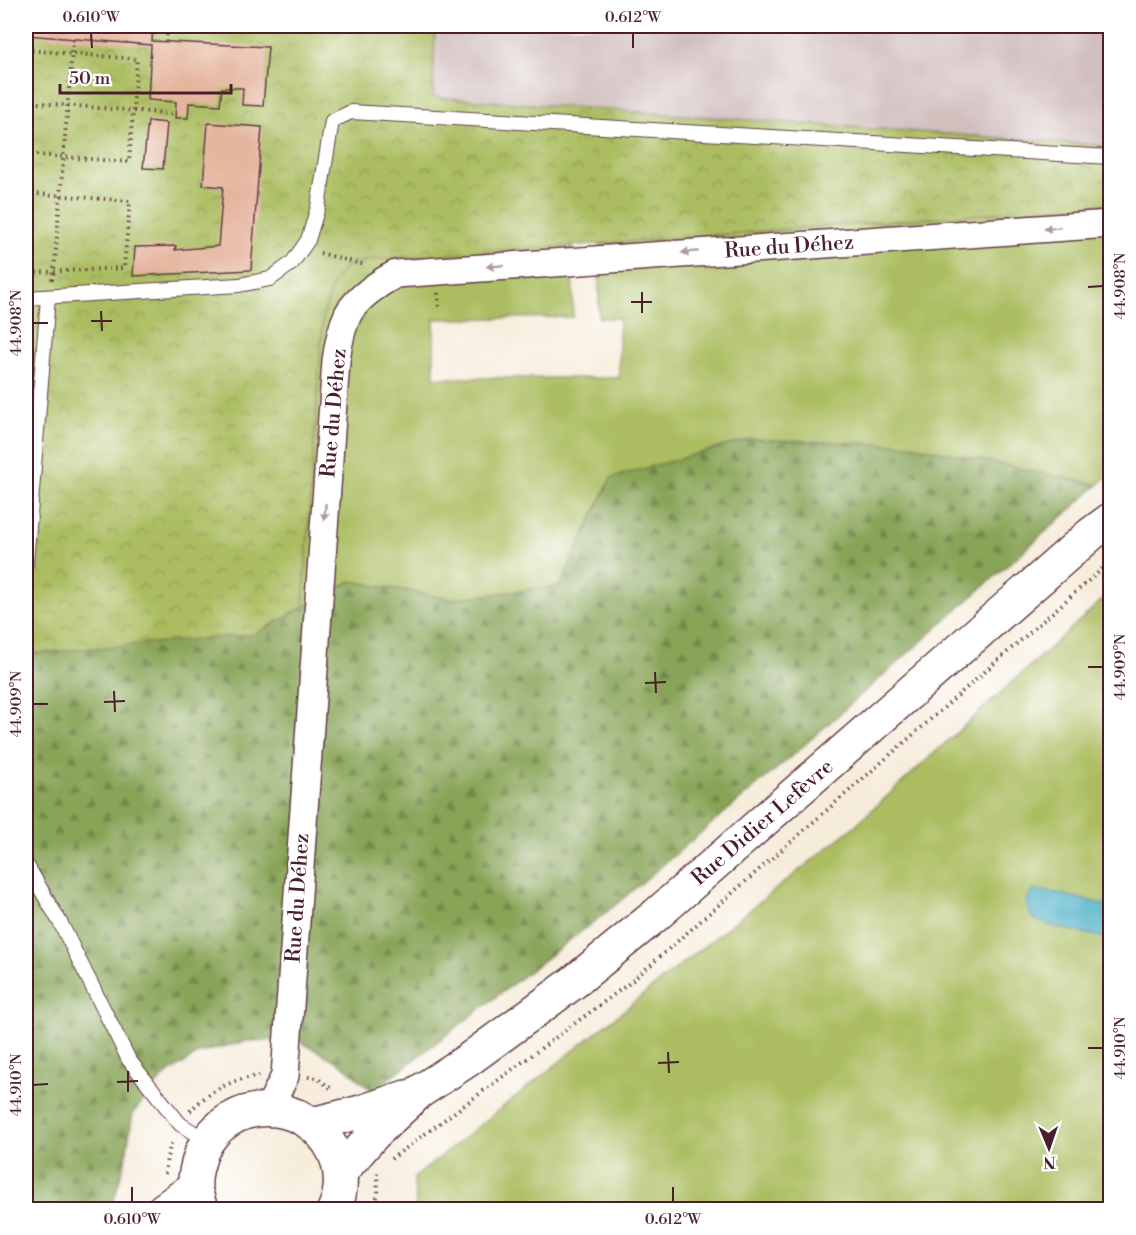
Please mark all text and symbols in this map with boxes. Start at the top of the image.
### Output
text: 0.610°W [63,8,120,27]
text: 0.612°W [605,8,662,27]
scale bar [60,57,231,95]
text: 50 m [69,67,111,90]
one-way arrow [1043,223,1062,232]
street label: Rue du Déhez [723,230,855,264]
one-way arrow [680,248,699,257]
text: 44.908°N [1111,253,1130,319]
one-way arrow [486,262,505,271]
text: 44.908°N [7,290,26,356]
street label: Rue du Déhez [315,347,353,479]
one-way arrow [320,502,330,521]
text: 44.909°N [1111,634,1130,700]
text: 44.909°N [7,671,26,737]
street label: Rue Didier Lefèvre [686,754,839,892]
street label: Rue du Déhez [281,832,315,964]
text: 44.910°N [1111,1017,1130,1079]
text: 44.910°N [7,1054,26,1116]
north arrow [1019,1118,1079,1178]
text: N [1042,1152,1056,1172]
text: 0.610°W [104,1210,161,1229]
text: 0.612°W [645,1210,702,1229]

